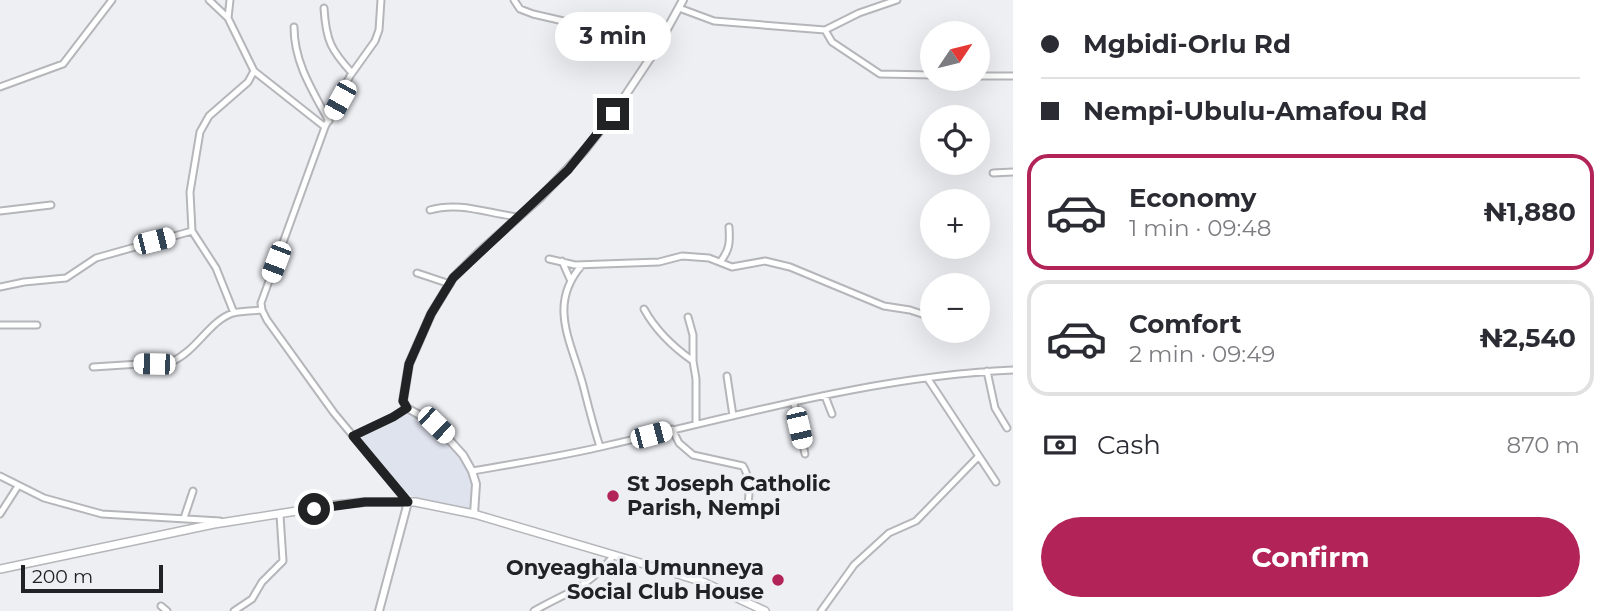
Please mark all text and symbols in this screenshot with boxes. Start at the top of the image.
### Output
callout: 3 min [555,12,671,61]
north arrow [920,21,990,91]
map controls [920,21,990,343]
text: 3 min [579,22,647,50]
text: Mgbidi-Orlu Rd [1083,28,1291,60]
car [321,77,360,123]
text: Nempi-Ubulu-Amafou Rd [1083,95,1427,127]
route end [597,98,629,130]
button: locate [920,105,990,175]
icon: car [1045,181,1108,244]
text: Economy [1129,182,1256,214]
button: + [920,189,990,259]
text: ₦1,880 [1483,196,1576,228]
text: 1 min · 09:48 [1129,214,1272,242]
car [132,226,177,256]
car [259,239,294,285]
button: − [920,273,990,343]
icon: car [1045,307,1108,370]
text: Comfort [1129,308,1241,340]
text: ₦2,540 [1479,322,1576,354]
text: 2 min · 09:49 [1129,340,1275,368]
car [133,353,176,375]
car [414,403,459,447]
car [785,405,814,451]
car [628,419,675,451]
icon: cash [1041,426,1079,464]
text: Cash [1097,429,1161,461]
text: 870 m [1507,431,1580,459]
place label: St Joseph Catholic Parish, Nempi [627,471,831,520]
marker: St Joseph Catholic Parish, Nempi [605,488,621,504]
route start [298,493,330,525]
button: Confirm [1041,517,1580,597]
place label: Onyeaghala Umunneya Social Club House [506,555,764,604]
scale bar [21,562,163,594]
text: 200 m [32,565,93,588]
marker: Onyeaghala Umunneya Social Club House [770,572,786,588]

